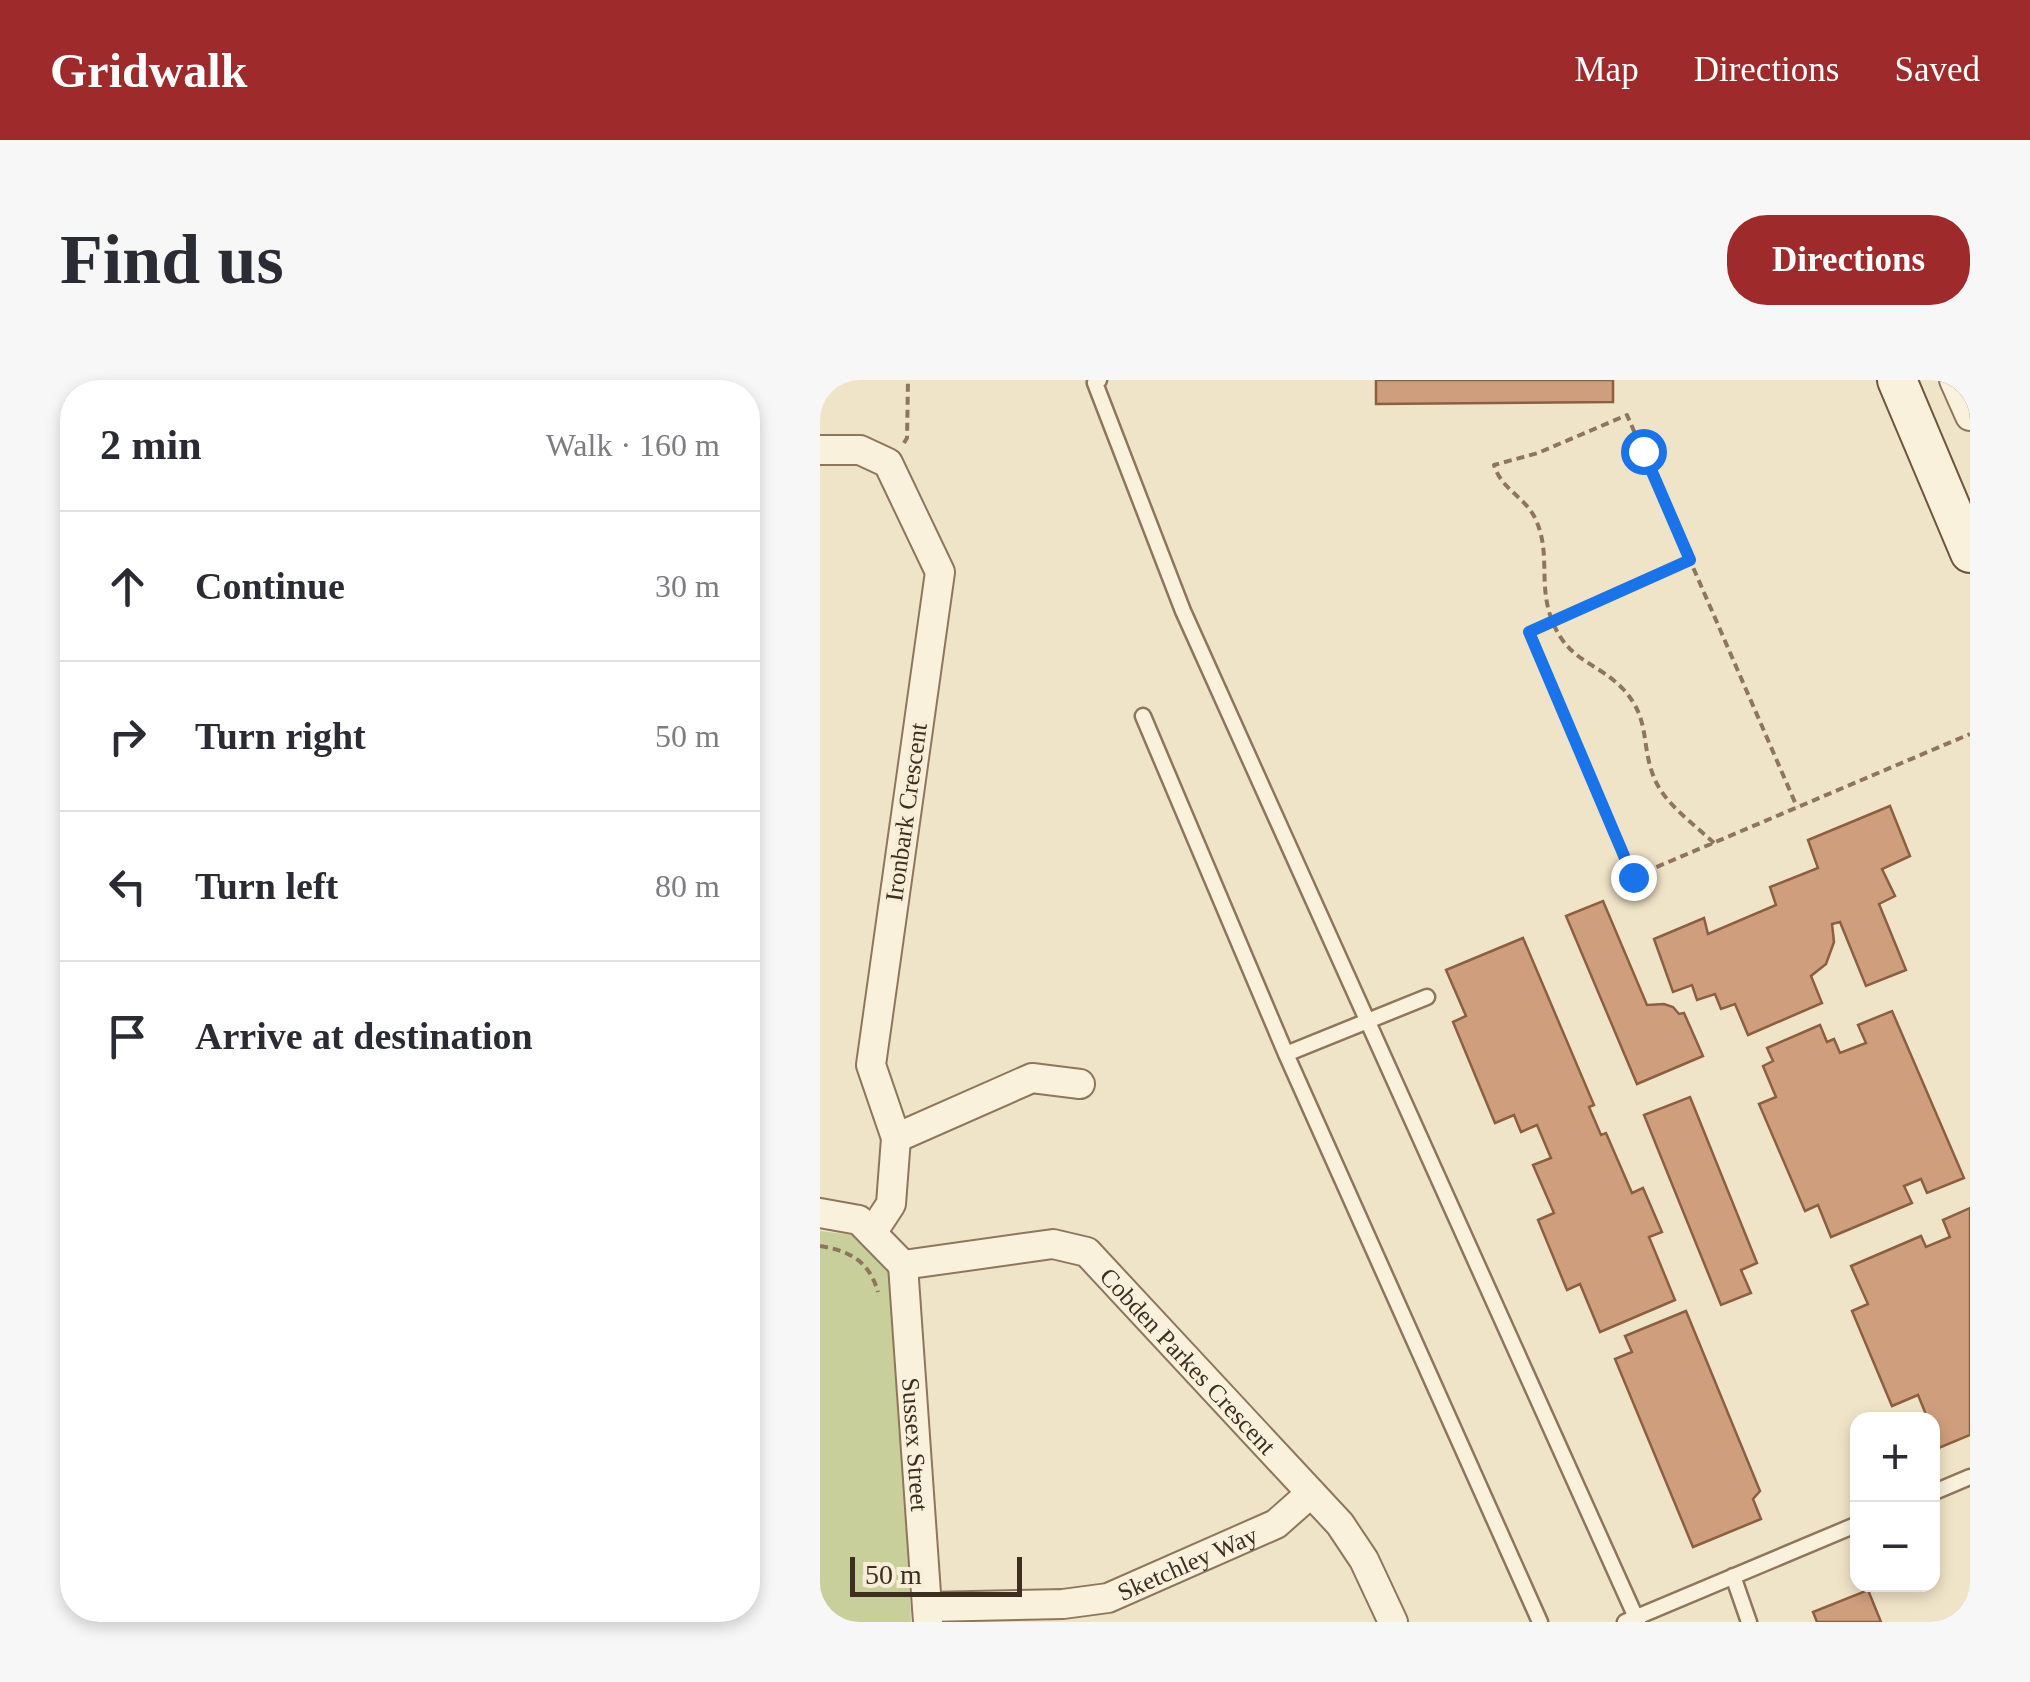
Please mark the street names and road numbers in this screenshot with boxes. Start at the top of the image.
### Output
street label: Ironbark Crescent [880,721,932,903]
street label: Cobden Parkes Crescent [1095,1262,1281,1460]
street label: Sussex Street [897,1377,934,1512]
street label: Sketchley Way [1113,1520,1262,1606]

